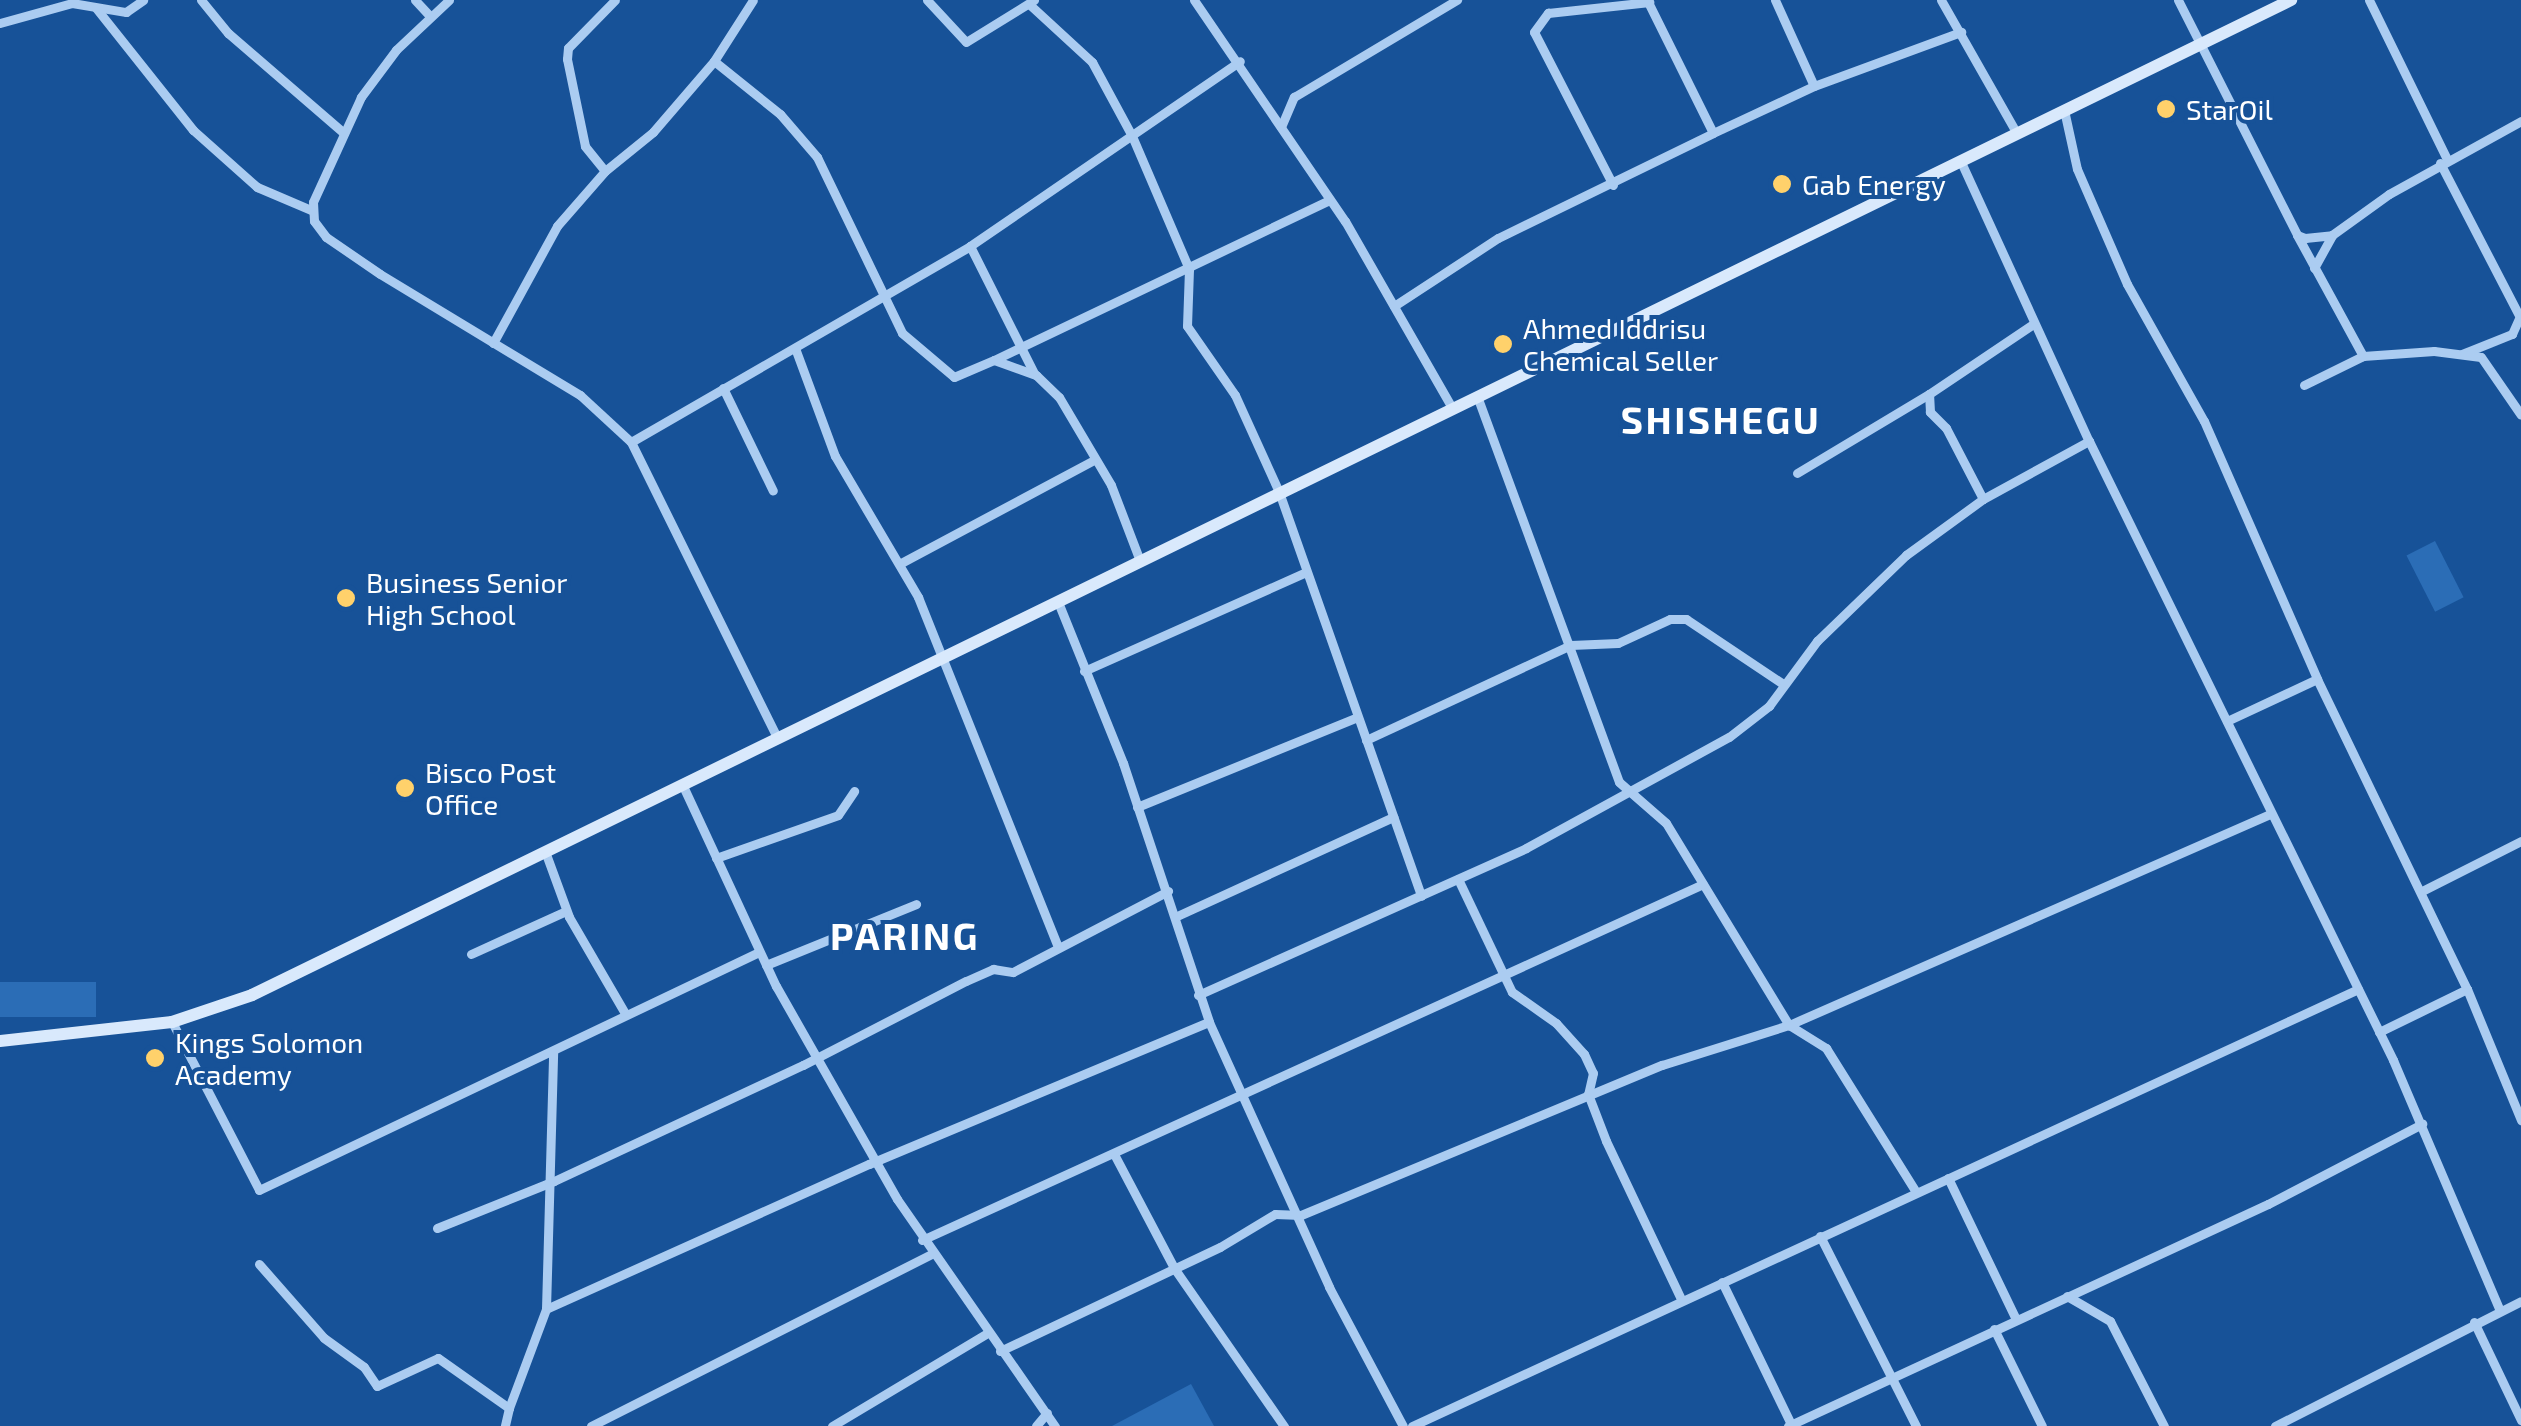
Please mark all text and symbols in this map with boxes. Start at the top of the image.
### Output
place label: StarOil [2186,92,2273,126]
marker: StarOil [2155,98,2177,120]
place label: Gab Energy [1802,167,1946,201]
marker: Gab Energy [1771,173,1793,195]
place label: Ahmed Iddrisu Chemical Seller [1523,311,1719,377]
marker: Ahmed Iddrisu Chemical Seller [1492,333,1514,355]
district label: SHISHEGU [1621,397,1821,443]
place label: Business Senior High School [366,565,568,631]
marker: Business Senior High School [335,587,357,609]
place label: Bisco Post Office [425,755,556,821]
marker: Bisco Post Office [394,777,416,799]
district label: PARING [830,913,980,959]
place label: Kings Solomon Academy [175,1025,363,1091]
marker: Kings Solomon Academy [144,1047,166,1069]

